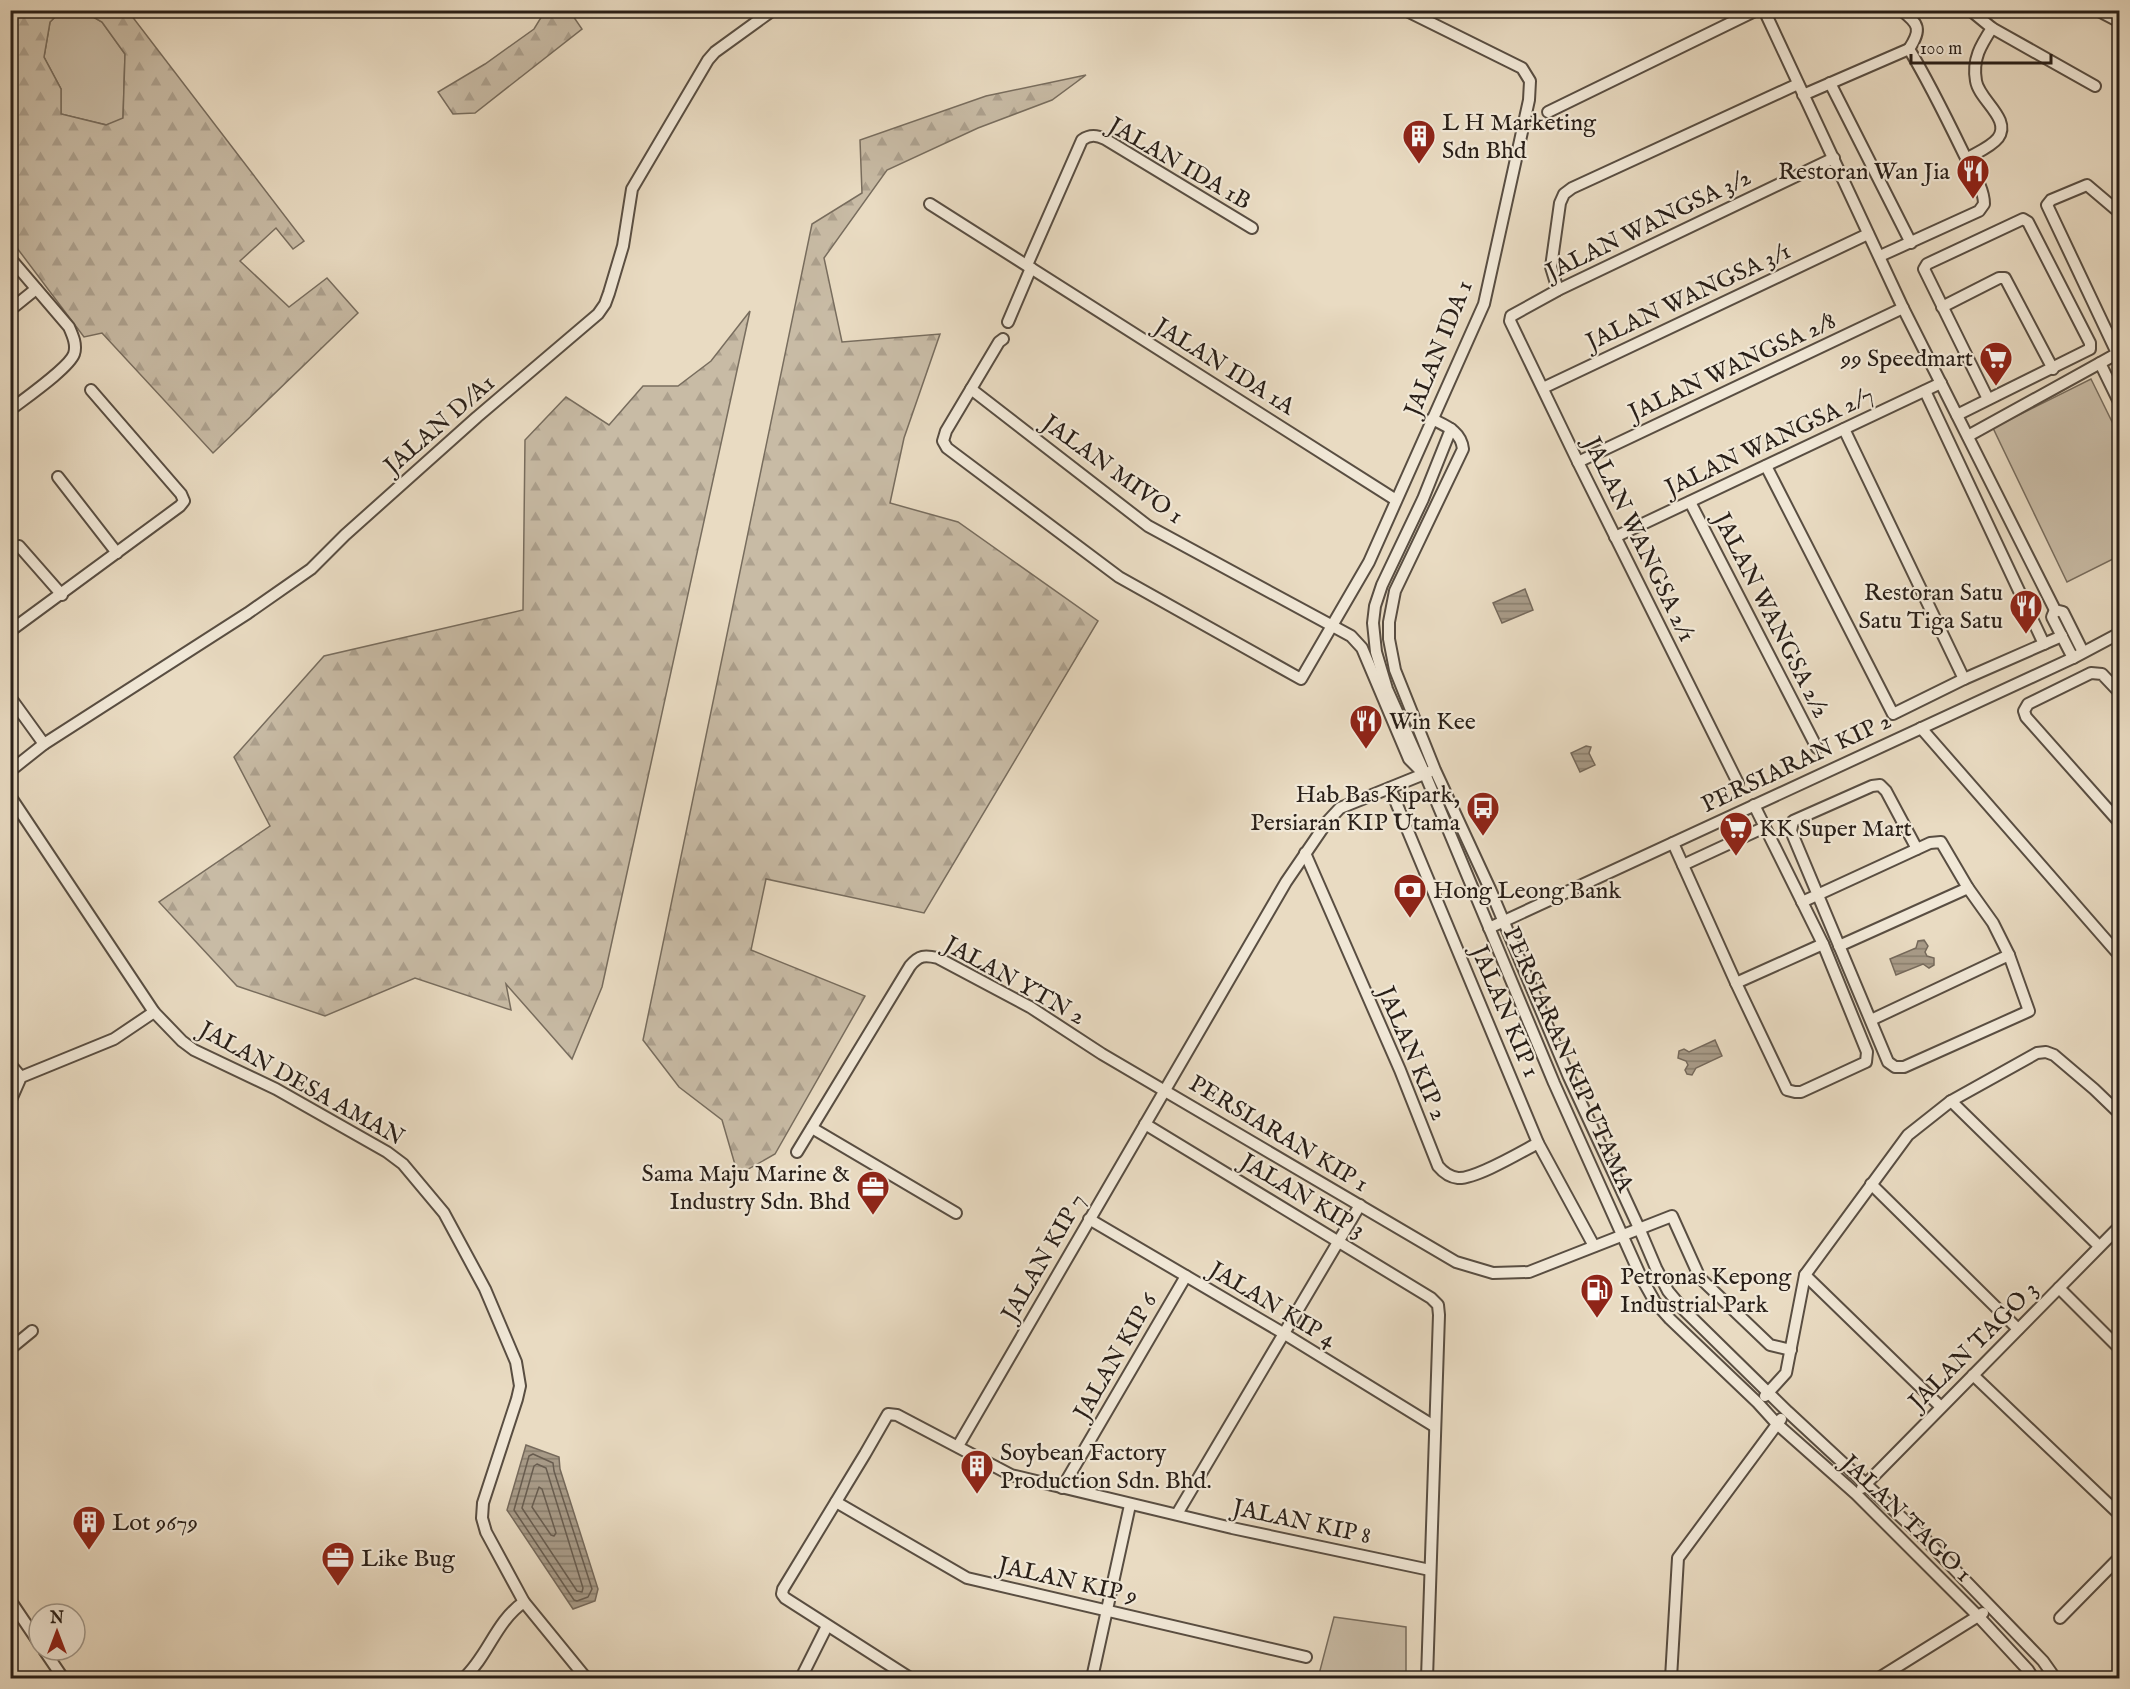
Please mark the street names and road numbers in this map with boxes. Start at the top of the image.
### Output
street label: JALAN IDA 1B [1100,109,1256,218]
street label: JALAN WANGSA 3/2 [1538,162,1756,290]
street label: JALAN WANGSA 3/1 [1579,236,1796,360]
street label: JALAN IDA 1 [1397,276,1481,424]
street label: JALAN WANGSA 2/8 [1621,306,1841,430]
street label: JALAN IDA 1A [1145,310,1301,423]
street label: JALAN D/A1 [376,368,502,484]
street label: JALAN WANGSA 2/7 [1658,380,1879,506]
street label: JALAN MIVO 1 [1033,407,1189,532]
street label: JALAN WANGSA 2/1 [1574,429,1702,647]
street label: JALAN WANGSA 2/2 [1704,505,1836,724]
street label: PERSIARAN KIP 2 [1697,706,1896,821]
street label: PERSIARAN KIP UTAMA [1495,922,1640,1198]
street label: JALAN YTN 2 [936,928,1090,1033]
street label: JALAN KIP 1 [1462,938,1546,1082]
street label: JALAN KIP 2 [1368,979,1454,1125]
street label: JALAN DESA AMAN [191,1014,410,1154]
street label: PERSIARAN KIP 1 [1183,1069,1373,1200]
street label: JALAN KIP 3 [1231,1145,1370,1246]
street label: JALAN KIP 7 [994,1188,1093,1330]
street label: JALAN KIP 4 [1200,1254,1342,1356]
street label: JALAN TAGO 3 [1901,1275,2045,1419]
street label: JALAN KIP 6 [1066,1287,1166,1428]
street label: JALAN TAGO 1 [1832,1447,1978,1589]
street label: JALAN KIP 8 [1227,1492,1374,1552]
street label: JALAN KIP 9 [992,1550,1140,1613]

